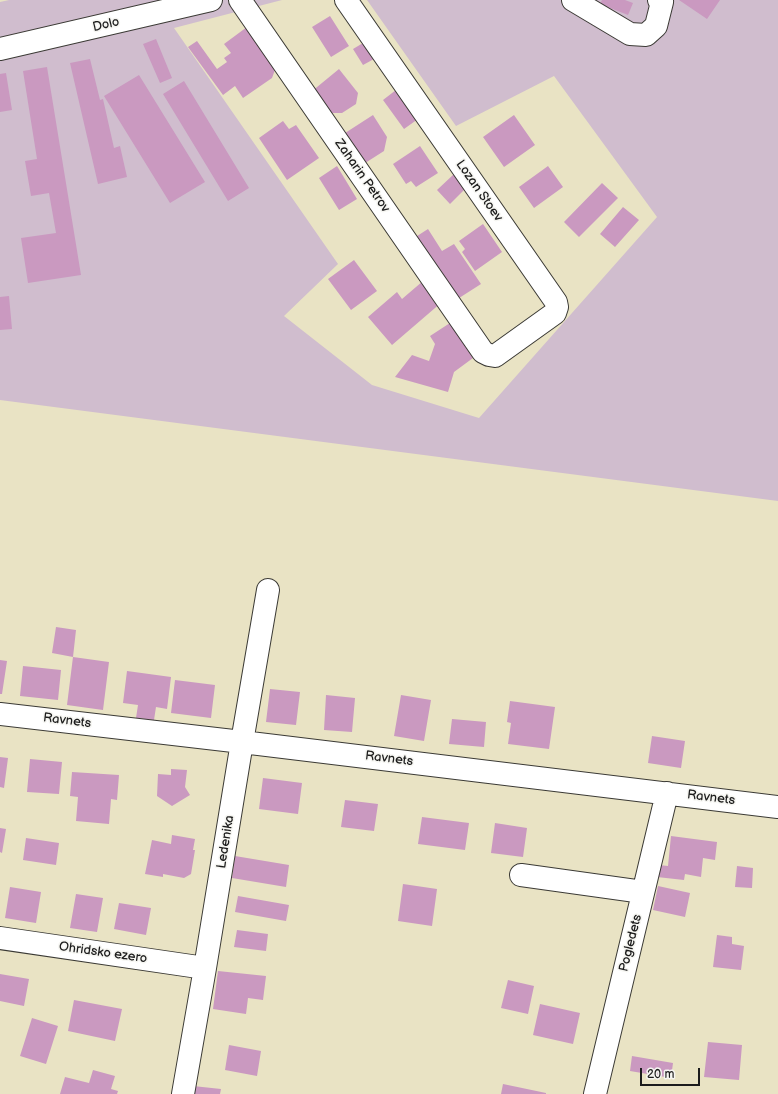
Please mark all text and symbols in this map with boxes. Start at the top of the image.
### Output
street label: Dolo [91,14,121,36]
street label: Zaharin Petrov [331,136,393,216]
street label: Lozan Stoev [452,157,506,225]
street label: Ravnets [42,710,92,732]
street label: Ravnets [364,748,414,770]
street label: Ravnets [686,787,736,809]
street label: Ledenika [214,814,238,870]
street label: Pogledets [616,913,646,973]
street label: Ohridsko ezero [58,939,148,967]
scale bar [642,1060,702,1086]
text: 20 m [647,1067,674,1082]

